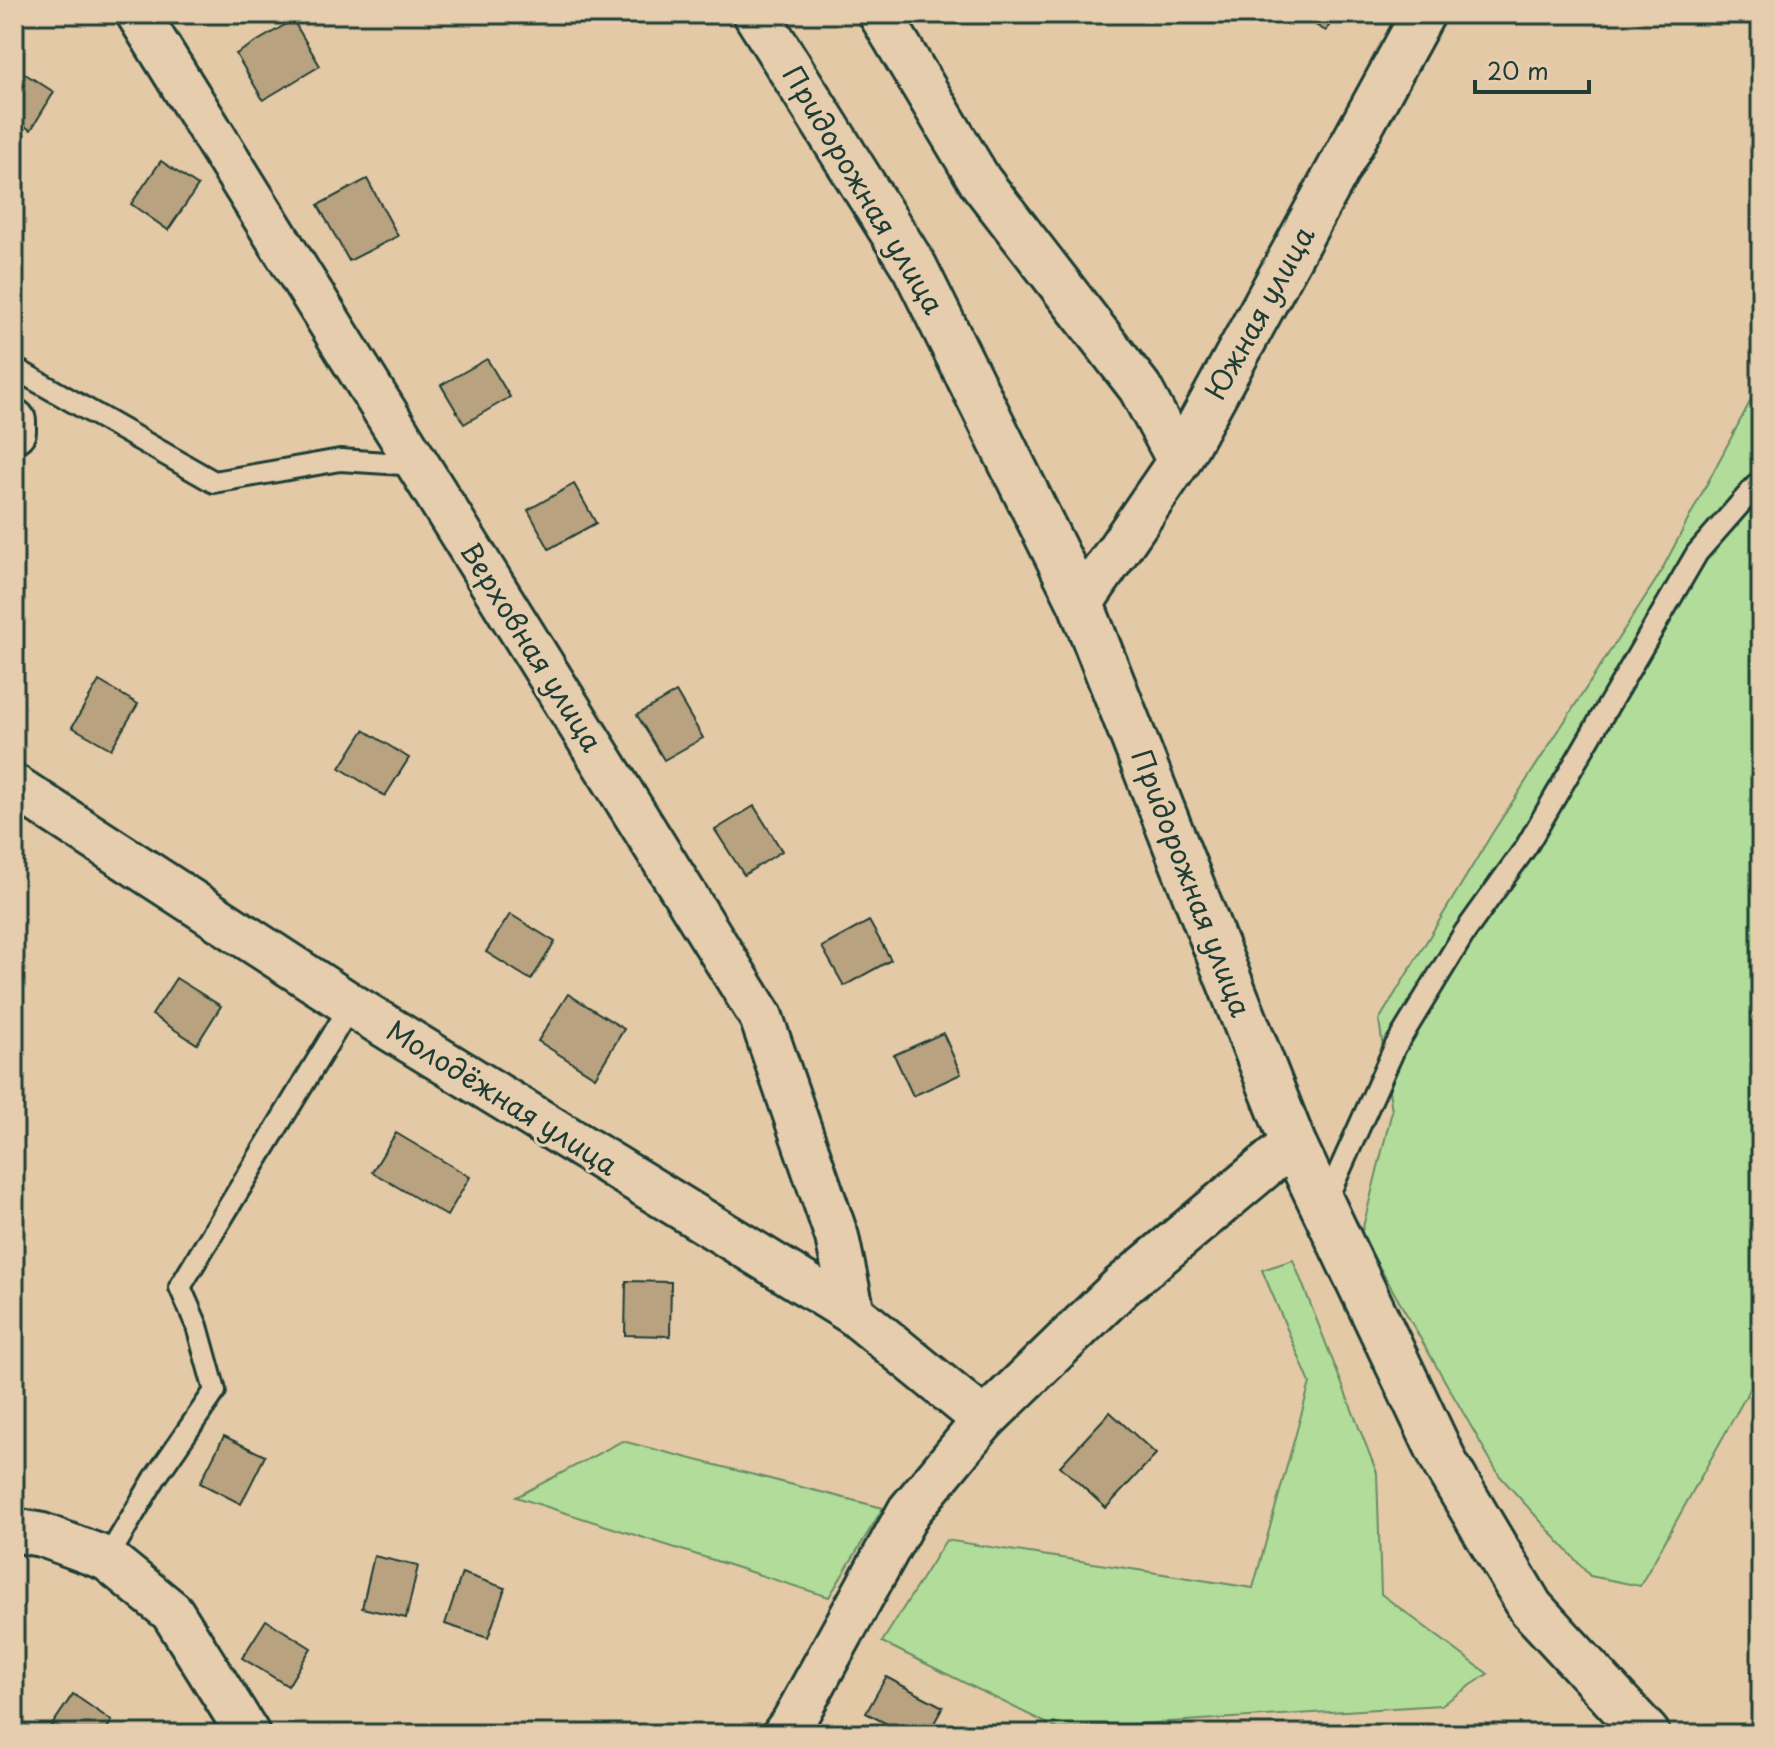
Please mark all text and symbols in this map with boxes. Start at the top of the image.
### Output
scale bar [1475,44,1589,94]
text: 20 m [1487,52,1549,88]
street label: Придорожная улица [773,57,956,322]
street label: Южная улица [1193,217,1324,407]
street label: Верховная улица [450,533,614,760]
street label: Придорожная улица [1122,742,1263,1023]
street label: Молодёжная улица [379,1008,627,1185]

